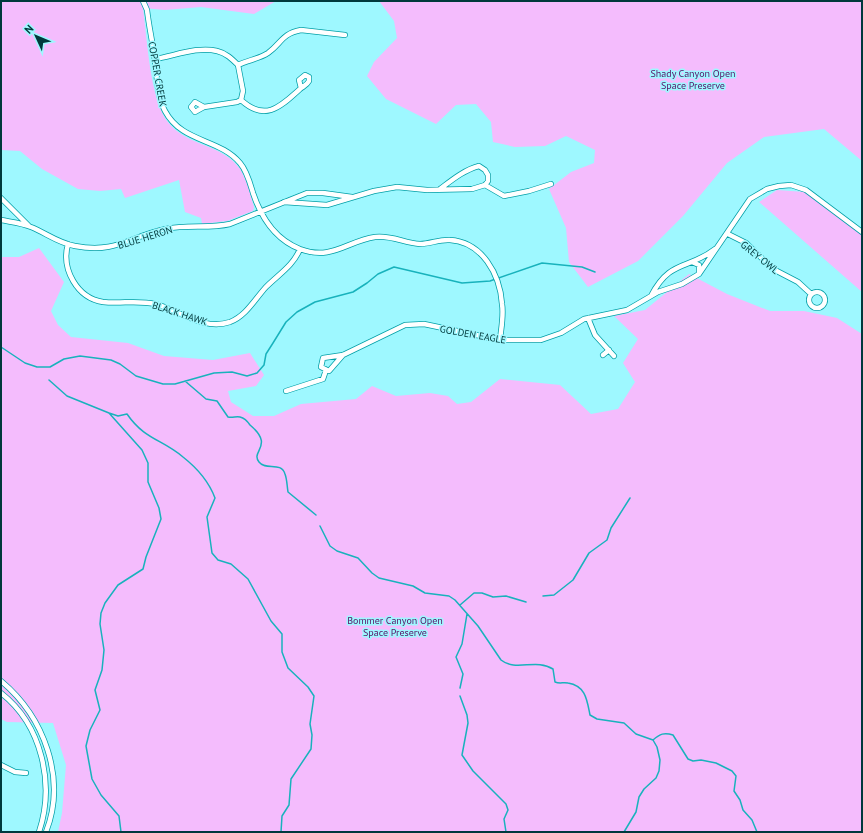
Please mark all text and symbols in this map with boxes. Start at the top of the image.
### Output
north arrow [16,16,56,56]
text: N [21,22,36,37]
street label: COPPER CREEK [145,40,170,108]
park label: Shady Canyon Open Space Preserve [651,67,735,92]
street label: BLUE HERON [116,223,174,252]
street label: GREY OWL [738,238,781,277]
street label: BLACK HAWK [150,298,209,329]
street label: GOLDEN EAGLE [439,322,507,347]
park label: Bommer Canyon Open Space Preserve [347,614,443,639]

